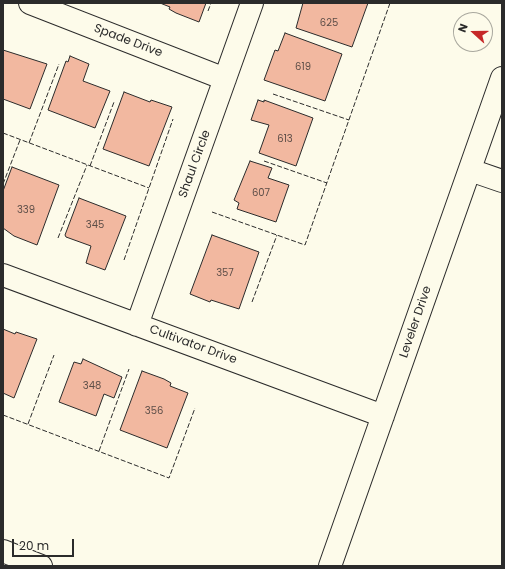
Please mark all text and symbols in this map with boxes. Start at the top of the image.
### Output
north arrow [453,12,493,52]
house number: 625 [320,17,338,29]
street label: Spade Drive [92,21,164,61]
text: N [454,21,472,35]
house number: 619 [295,61,311,73]
street label: Shaul Circle [176,128,214,200]
house number: 613 [277,133,293,145]
house number: 607 [252,187,270,199]
house number: 339 [17,204,35,216]
house number: 345 [86,219,104,231]
house number: 357 [216,267,234,279]
street label: Leveler Drive [397,284,435,360]
street label: Cultivator Drive [147,323,239,367]
house number: 348 [83,380,101,392]
house number: 356 [145,405,163,417]
scale bar [14,531,76,557]
text: 20 m [19,537,49,554]

